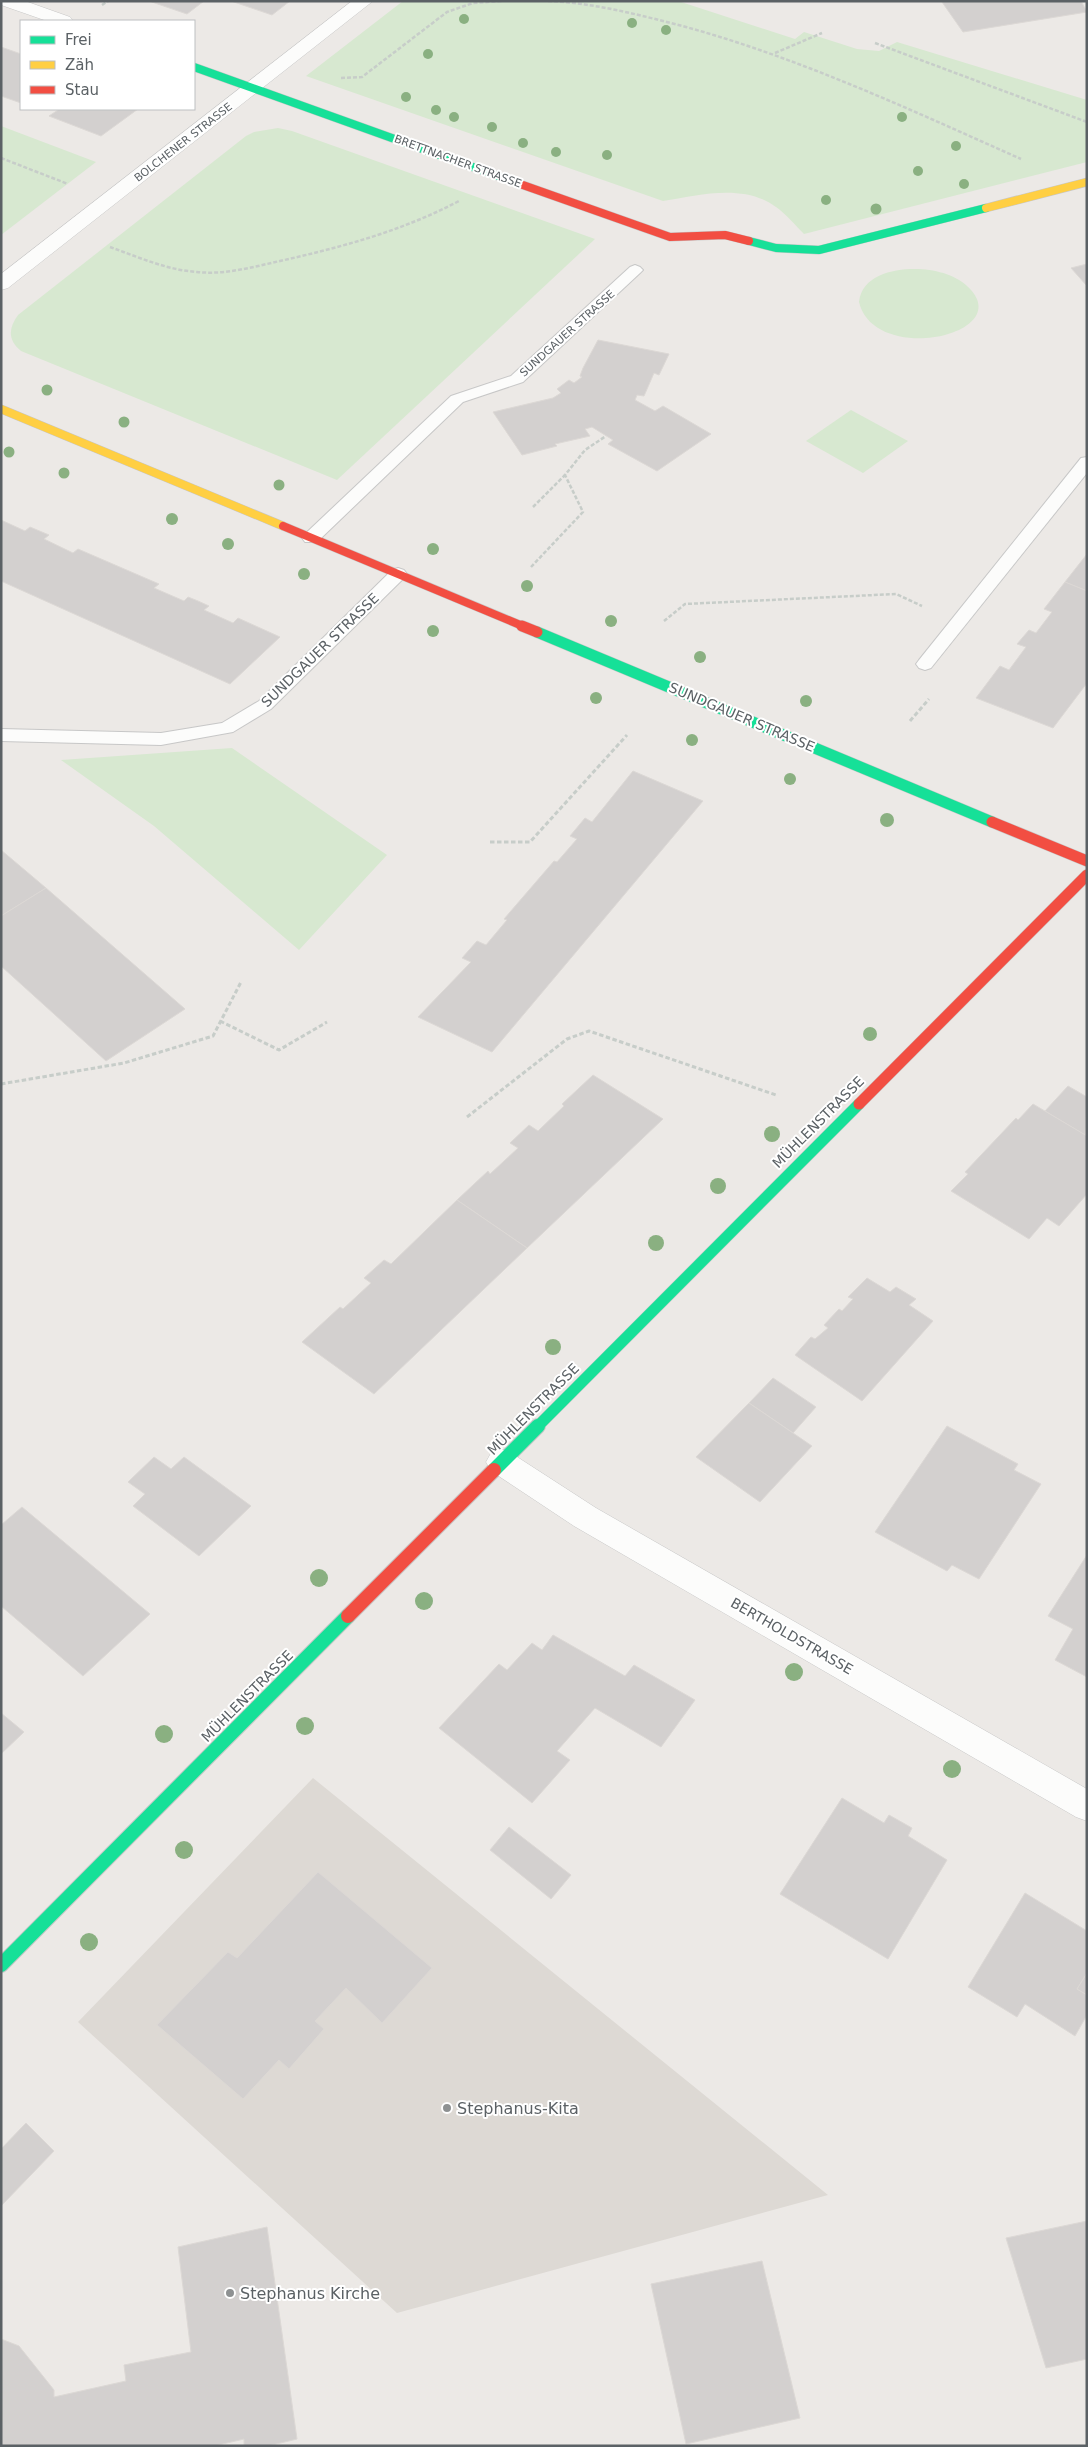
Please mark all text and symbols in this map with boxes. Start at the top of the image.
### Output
legend [20,20,195,110]
text: Frei [65,31,92,49]
text: Zäh [65,56,94,74]
text: Stau [65,81,99,99]
street label: BOLCHENER STRASSE [132,100,235,185]
street label: BRETTNACHER STRASSE [392,132,523,191]
street label: SUNDGAUER STRASSE [517,287,618,379]
street label: SUNDGAUER STRASSE [258,590,382,710]
street label: SUNDGAUER STRASSE [667,679,817,755]
street label: MÜHLENSTRASSE [768,1072,867,1171]
street label: MÜHLENSTRASSE [483,1359,582,1458]
street label: BERTHOLDSTRASSE [728,1594,856,1678]
street label: MÜHLENSTRASSE [197,1646,296,1745]
place label: Stephanus-Kita [457,2099,579,2118]
marker: Stephanus-Kita [441,2102,453,2114]
place label: Stephanus Kirche [240,2284,380,2303]
marker: Stephanus Kirche [224,2287,236,2299]

